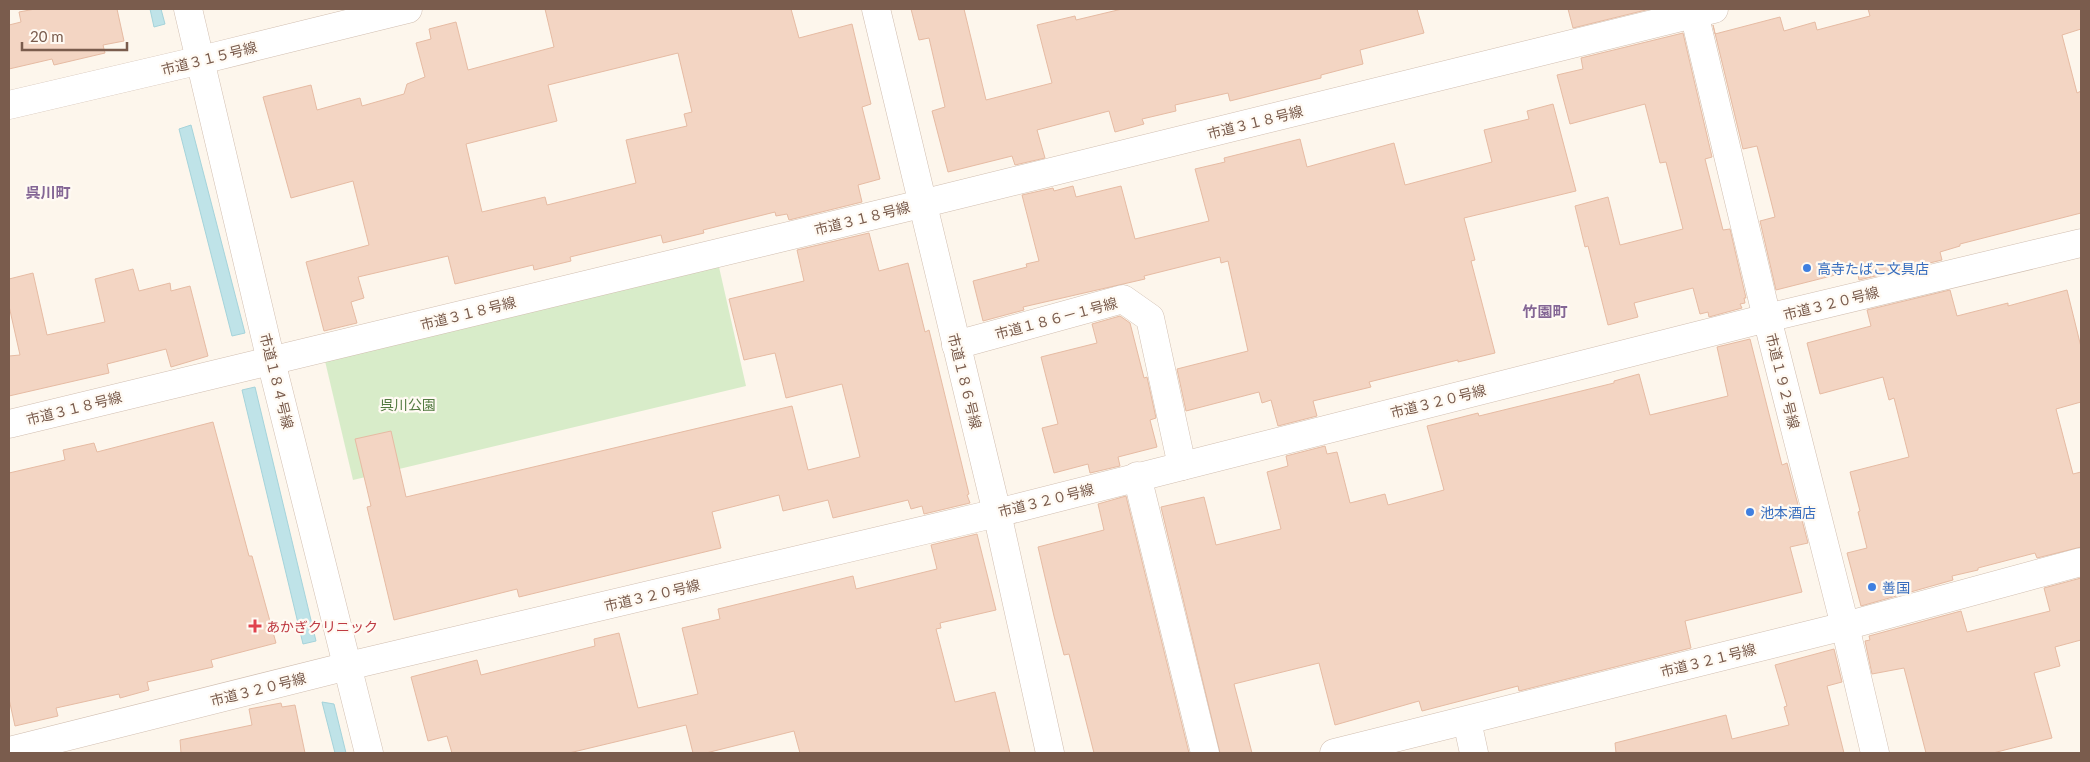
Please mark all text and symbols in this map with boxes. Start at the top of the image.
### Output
scale bar [22,20,128,52]
text: 20 m [30,27,64,45]
street label: 市道３１５号線 [159,38,259,78]
street label: 市道３１８号線 [1205,102,1305,142]
district label: 呉川町 [25,183,71,201]
street label: 市道３１８号線 [812,198,912,238]
place label: 高寺たばこ文具店 [1817,260,1929,277]
marker: 高寺たばこ文具店 [1801,262,1813,274]
street label: 市道３２０号線 [1781,283,1881,323]
street label: 市道３１８号線 [418,293,518,333]
street label: 市道１８６－１号線 [993,293,1119,343]
district label: 竹園町 [1522,302,1568,320]
street label: 市道１８４号線 [257,331,297,431]
street label: 市道１８６号線 [945,331,985,431]
street label: 市道１９２号線 [1763,331,1803,431]
street label: 市道３２０号線 [1388,381,1488,421]
street label: 市道３１８号線 [24,388,124,428]
park label: 呉川公園 [380,396,436,413]
street label: 市道３２０号線 [996,480,1096,520]
place label: 池本酒店 [1760,504,1816,521]
marker: 池本酒店 [1744,506,1756,518]
street label: 市道３２０号線 [602,576,702,614]
place label: 善国 [1882,579,1910,596]
marker: 善国 [1866,581,1878,593]
place label: あかぎクリニック [266,618,378,635]
marker: あかぎクリニック [248,619,262,633]
street label: 市道３２１号線 [1658,640,1758,680]
street label: 市道３２０号線 [208,669,308,709]

